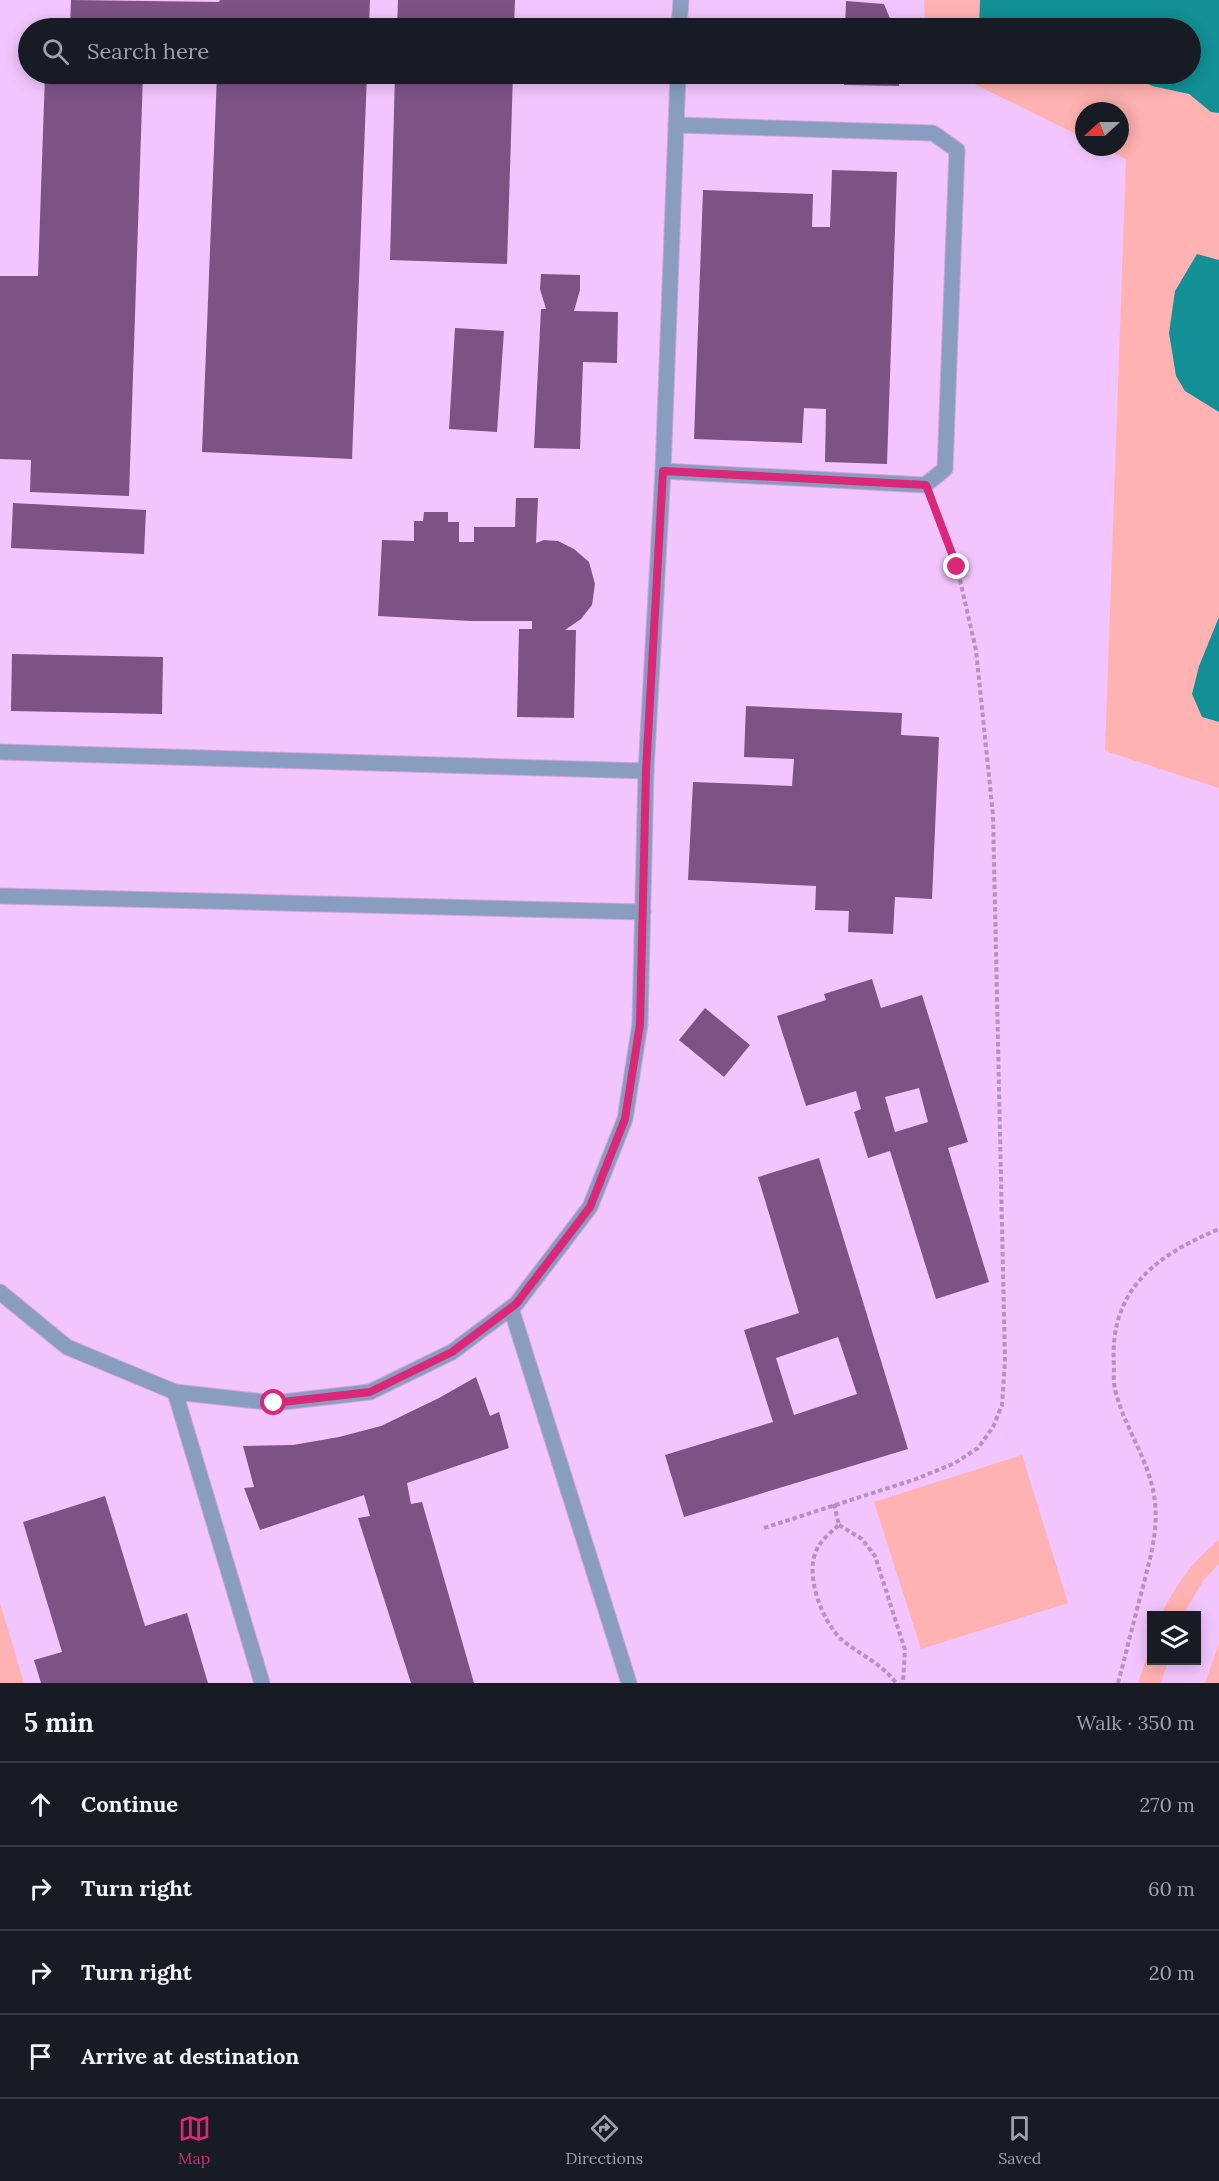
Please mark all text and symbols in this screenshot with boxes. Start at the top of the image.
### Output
search box [18,18,1201,84]
icon: search [39,35,72,68]
text: Search here [87,37,209,65]
north arrow [1075,102,1129,156]
route end [943,553,969,579]
route start [260,1389,286,1415]
map controls [1147,1611,1201,1665]
button: layers [1147,1611,1201,1665]
text: 5 min [24,1706,94,1739]
text: Walk · 350 m [1076,1710,1195,1735]
icon: ahead [24,1788,57,1821]
text: Continue [81,1790,178,1818]
text: 270 m [1139,1792,1195,1817]
icon: right [24,1872,57,1905]
text: Turn right [81,1874,192,1902]
text: 60 m [1148,1876,1195,1901]
icon: right [24,1956,57,1989]
text: Turn right [81,1958,192,1986]
text: 20 m [1149,1960,1195,1985]
icon: arrive [24,2040,57,2073]
text: Arrive at destination [81,2042,299,2070]
tab: Map [178,2112,211,2168]
tab: Directions [566,2112,643,2168]
tab: Saved [998,2112,1041,2168]

